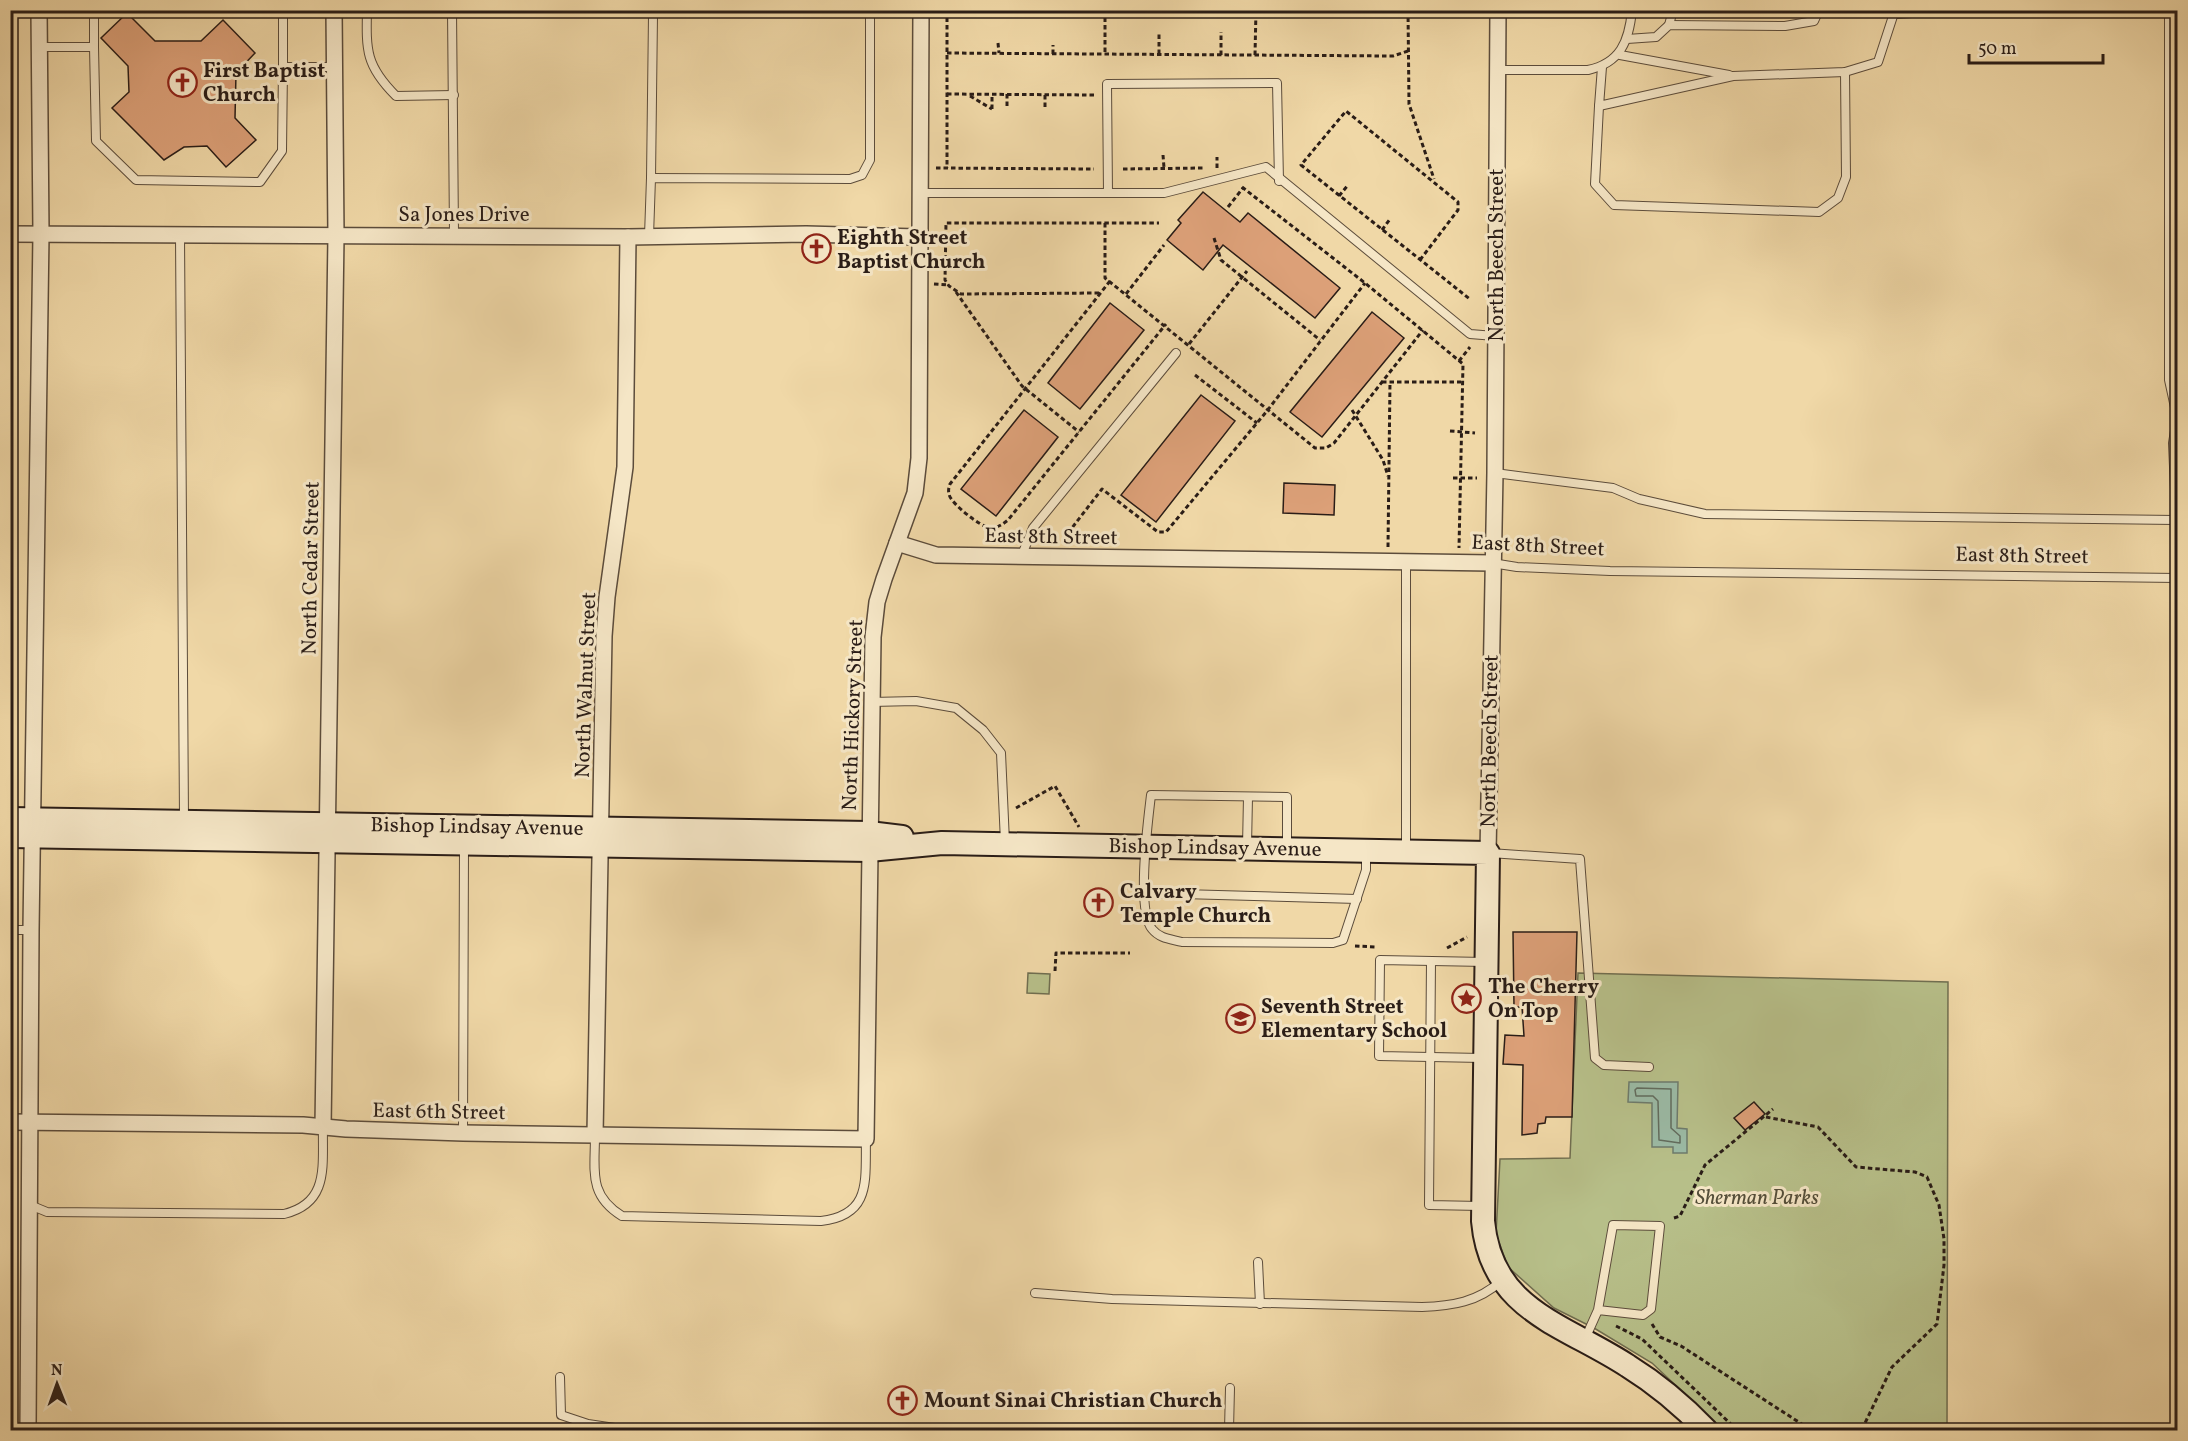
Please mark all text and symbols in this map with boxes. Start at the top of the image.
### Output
scale bar [1969,27,2102,65]
text: 50 m [1978,37,2017,62]
place label: First Baptist Church [203,57,325,110]
church icon: First Baptist Church [166,66,198,98]
street label: North Beech Street [1483,168,1512,342]
street label: Sa Jones Drive [398,201,530,230]
place label: Eighth Street Baptist Church [837,224,986,277]
church icon: Eighth Street Baptist Church [800,233,832,265]
street label: North Cedar Street [295,481,328,655]
street label: East 8th Street [984,522,1118,553]
street label: East 8th Street [1471,529,1605,564]
street label: East 8th Street [1955,541,2089,572]
street label: North Walnut Street [569,591,604,779]
street label: North Hickory Street [836,619,871,811]
street label: North Beech Street [1474,654,1507,828]
street label: Bishop Lindsay Avenue [370,811,584,844]
street label: Bishop Lindsay Avenue [1108,832,1322,865]
place label: Calvary Temple Church [1120,878,1271,931]
church icon: Calvary Temple Church [1083,887,1115,919]
place label: The Cherry On Top [1488,973,1599,1026]
place icon: The Cherry On Top [1451,982,1483,1014]
place label: Seventh Street Elementary School [1261,993,1447,1046]
school or university icon: Seventh Street Elementary School [1224,1002,1256,1034]
street label: East 6th Street [372,1097,506,1128]
park label: Sherman Parks [1695,1184,1819,1213]
north arrow [27,1354,87,1414]
text: N [51,1360,63,1382]
church icon: Mount Sinai Christian Church [887,1384,919,1416]
place label: Mount Sinai Christian Church [924,1387,1223,1416]

